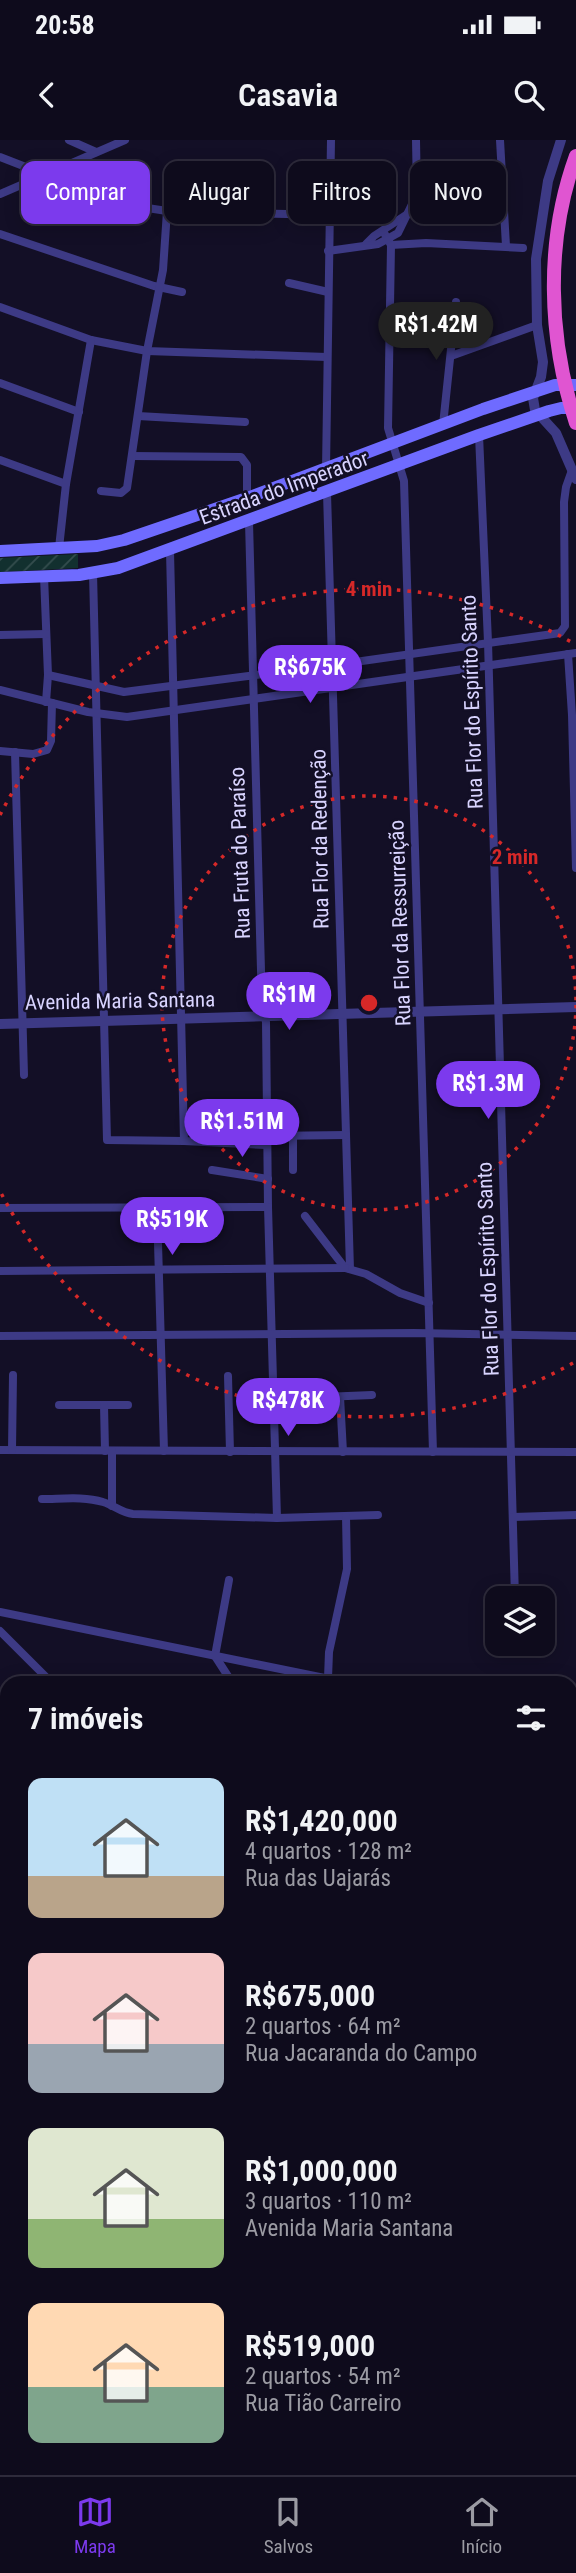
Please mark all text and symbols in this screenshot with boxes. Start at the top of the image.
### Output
text: 20:58 [35,10,95,40]
icon: back [28,76,66,114]
text: Casavia [238,76,338,114]
icon: search [510,76,548,114]
chip: Comprar [21,161,150,224]
chip: Alugar [164,161,274,224]
chip: Filtros [288,161,396,224]
chip: Novo [410,161,506,224]
pin: R$1.42M [371,302,501,362]
text: R$1.42M [394,311,478,338]
street label: Estrada do Imperador [196,446,372,530]
text: 4 min [346,577,392,601]
street label: Rua Flor do Espírito Santo [456,595,488,809]
pin: R$675K [253,645,367,705]
text: R$675K [274,654,346,681]
street label: Rua Flor da Redenção [306,749,334,929]
street label: Rua Fruta do Paraíso [225,767,255,939]
street label: Rua Flor da Ressurreição [384,820,416,1026]
text: 2 min [492,845,538,869]
pin: R$1M [248,972,330,1032]
text: R$1M [262,981,316,1008]
street label: Avenida Maria Santana [25,987,215,1015]
centre of rings [357,991,381,1015]
pin: R$1.3M [431,1062,545,1121]
text: R$1.3M [452,1070,524,1097]
pin: R$1.51M [177,1100,307,1159]
text: R$1.51M [200,1108,284,1135]
street label: Rua Flor do Espírito Santo [472,1162,504,1376]
pin: R$519K [115,1198,229,1257]
text: R$519K [136,1206,208,1233]
pin: R$478K [231,1378,345,1438]
text: R$478K [252,1387,324,1414]
map controls [485,1586,555,1656]
button: layers [485,1586,555,1656]
icon: filters [512,1699,550,1737]
text: 7 imóveis [28,1701,143,1736]
text: R$1,420,000 [245,1803,398,1838]
icon: home [84,1806,168,1890]
text: 4 quartos · 128 m² [245,1838,412,1865]
text: Rua das Uajarás [245,1865,391,1892]
text: R$675,000 [245,1978,375,2013]
icon: home [84,1981,168,2065]
text: 2 quartos · 64 m² [245,2013,401,2040]
text: Rua Jacaranda do Campo [245,2040,477,2067]
text: R$1,000,000 [245,2153,398,2188]
icon: home [84,2156,168,2240]
text: 3 quartos · 110 m² [245,2188,412,2215]
text: Avenida Maria Santana [245,2215,453,2242]
text: R$519,000 [245,2328,375,2363]
icon: home [84,2331,168,2415]
text: 2 quartos · 54 m² [245,2363,401,2390]
text: Rua Tião Carreiro [245,2390,402,2417]
tab: Mapa [74,2493,116,2558]
tab: Salvos [264,2493,313,2558]
tab: Início [461,2493,502,2558]

